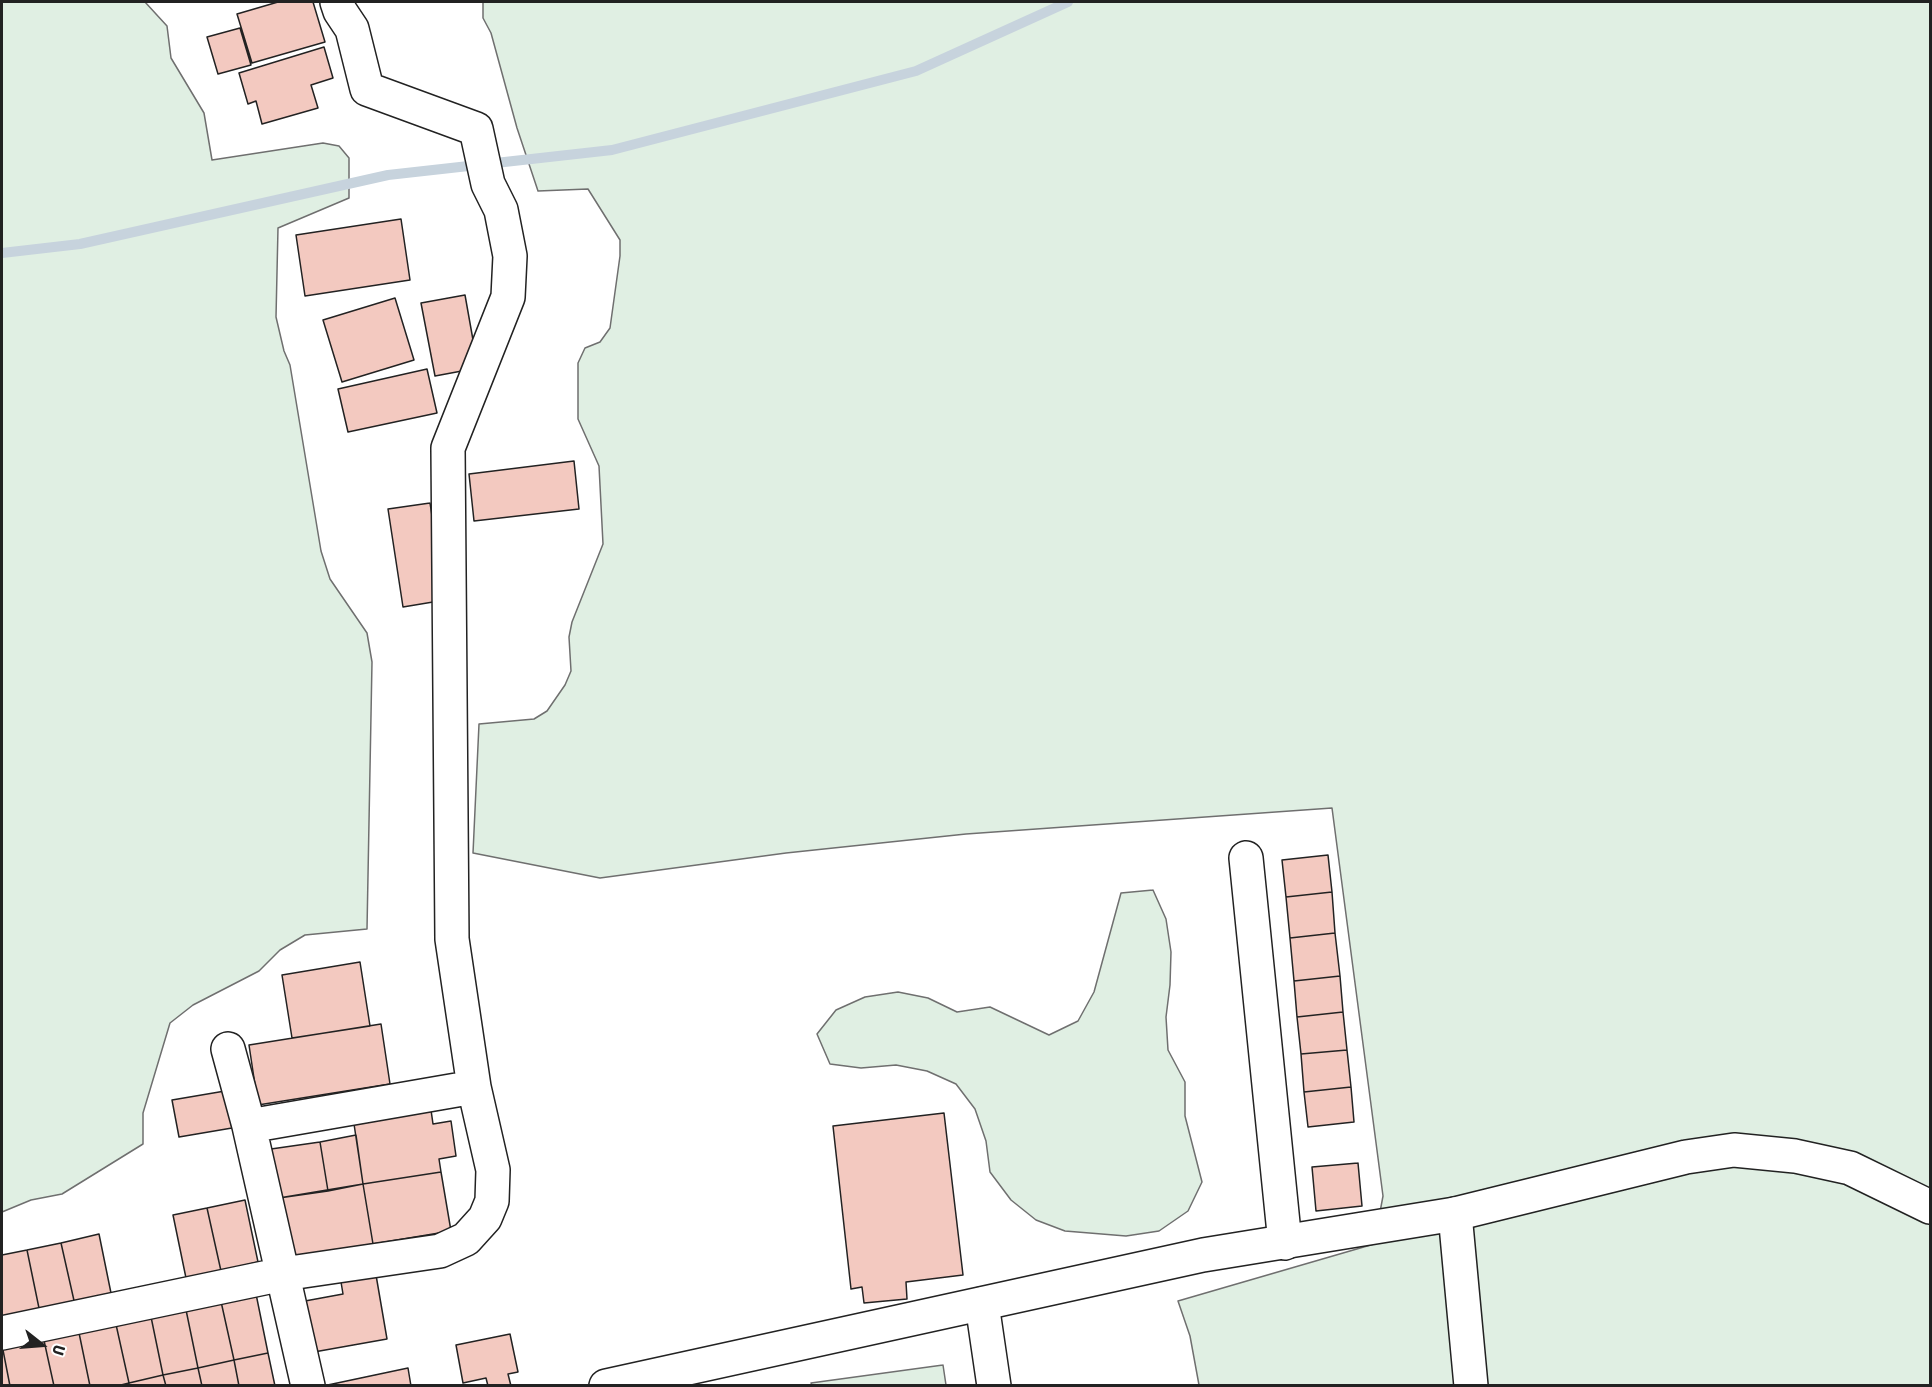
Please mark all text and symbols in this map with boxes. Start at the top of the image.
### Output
north arrow [12,1315,72,1375]
text: U [49,1343,69,1357]

